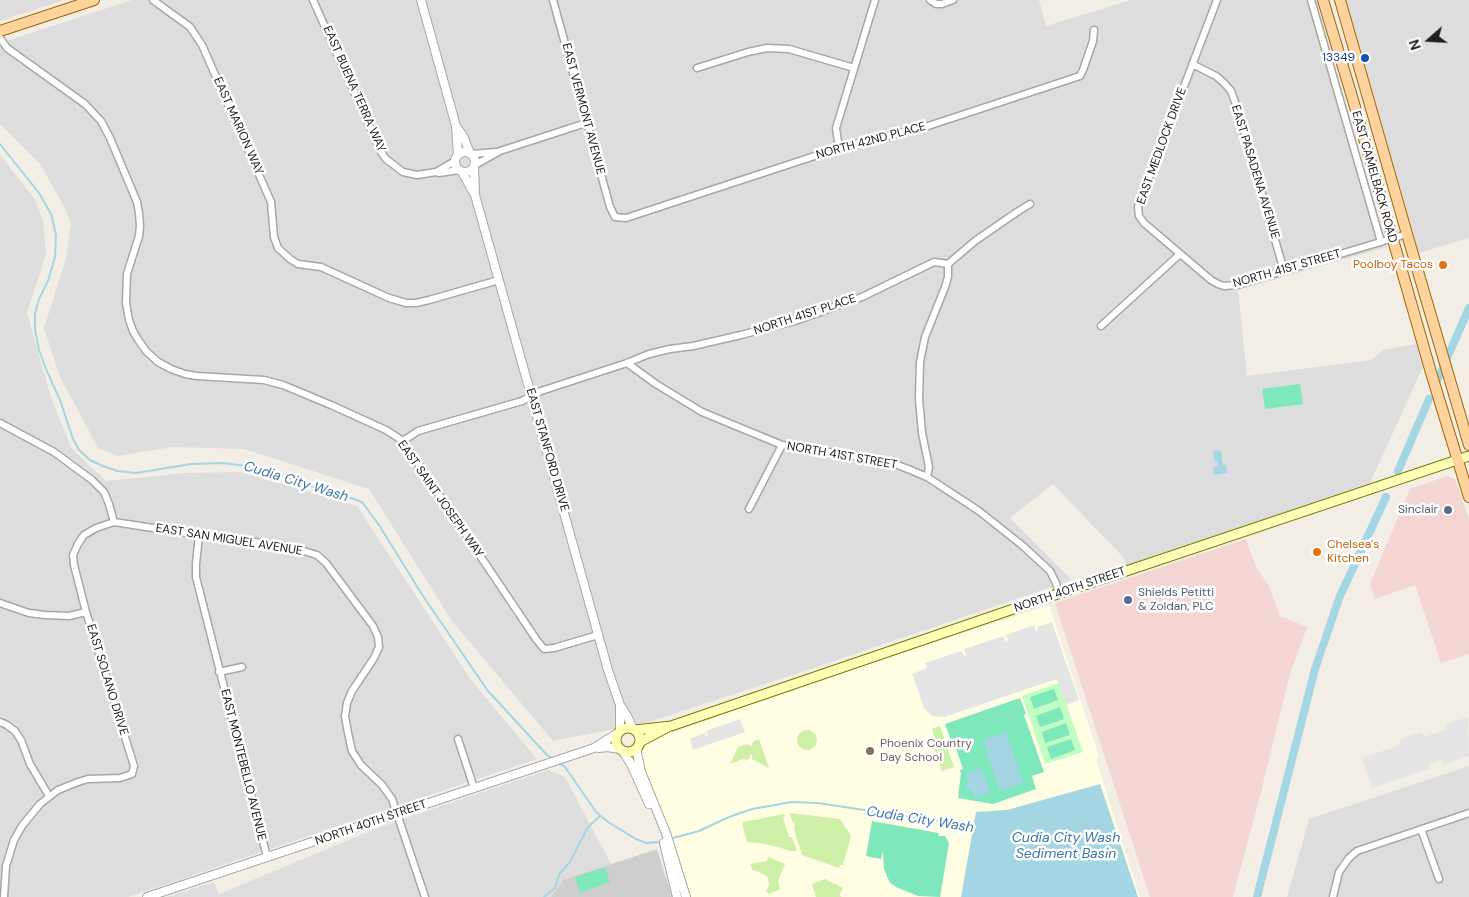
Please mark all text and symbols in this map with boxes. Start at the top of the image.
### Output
north arrow [1404,15,1454,65]
street label: EAST BUENA TERRA WAY [320,24,388,154]
text: N [1405,37,1425,53]
street label: EAST VERMONT AVENUE [559,42,607,176]
place label: 13349 [1322,51,1355,65]
marker: 13349 [1359,52,1371,64]
street label: EAST MARION WAY [210,75,266,177]
street label: EAST MEDLOCK DRIVE [1134,86,1190,206]
street label: EAST PASADENA AVENUE [1228,103,1282,241]
street label: EAST CAMELBACK ROAD [1348,109,1400,245]
street label: NORTH 42ND PLACE [815,119,927,163]
street label: NORTH 41ST STREET [1231,247,1343,291]
place label: Poolboy Tacos [1353,258,1433,272]
marker: Poolboy Tacos [1437,259,1449,271]
street label: NORTH 41ST PLACE [752,292,858,338]
street label: EAST STANFORD DRIVE [523,387,571,513]
street label: EAST SAINT JOSEPH WAY [394,438,486,560]
street label: NORTH 41ST STREET [786,439,898,473]
water label: Cudia City Wash [242,458,350,506]
place label: Sinclair [1398,503,1438,517]
marker: Sinclair [1442,504,1454,516]
street label: EAST SAN MIGUEL AVENUE [155,521,303,559]
place label: Chelsea's Kitchen [1327,538,1379,566]
marker: Chelsea's Kitchen [1311,546,1323,558]
street label: NORTH 40TH STREET [1012,564,1128,616]
place label: Shields Petitti & Zoldan, PLC [1138,586,1214,614]
marker: Shields Petitti & Zoldan, PLC [1122,594,1134,606]
street label: EAST SOLANO DRIVE [83,623,131,737]
street label: EAST MONTEBELLO AVENUE [217,688,269,842]
place label: Phoenix Country Day School [880,737,972,765]
marker: Phoenix Country Day School [864,745,876,757]
street label: NORTH 40TH STREET [313,797,429,849]
water label: Cudia City Wash [865,803,975,837]
water label: Cudia City Wash Sediment Basin [1012,830,1120,862]

